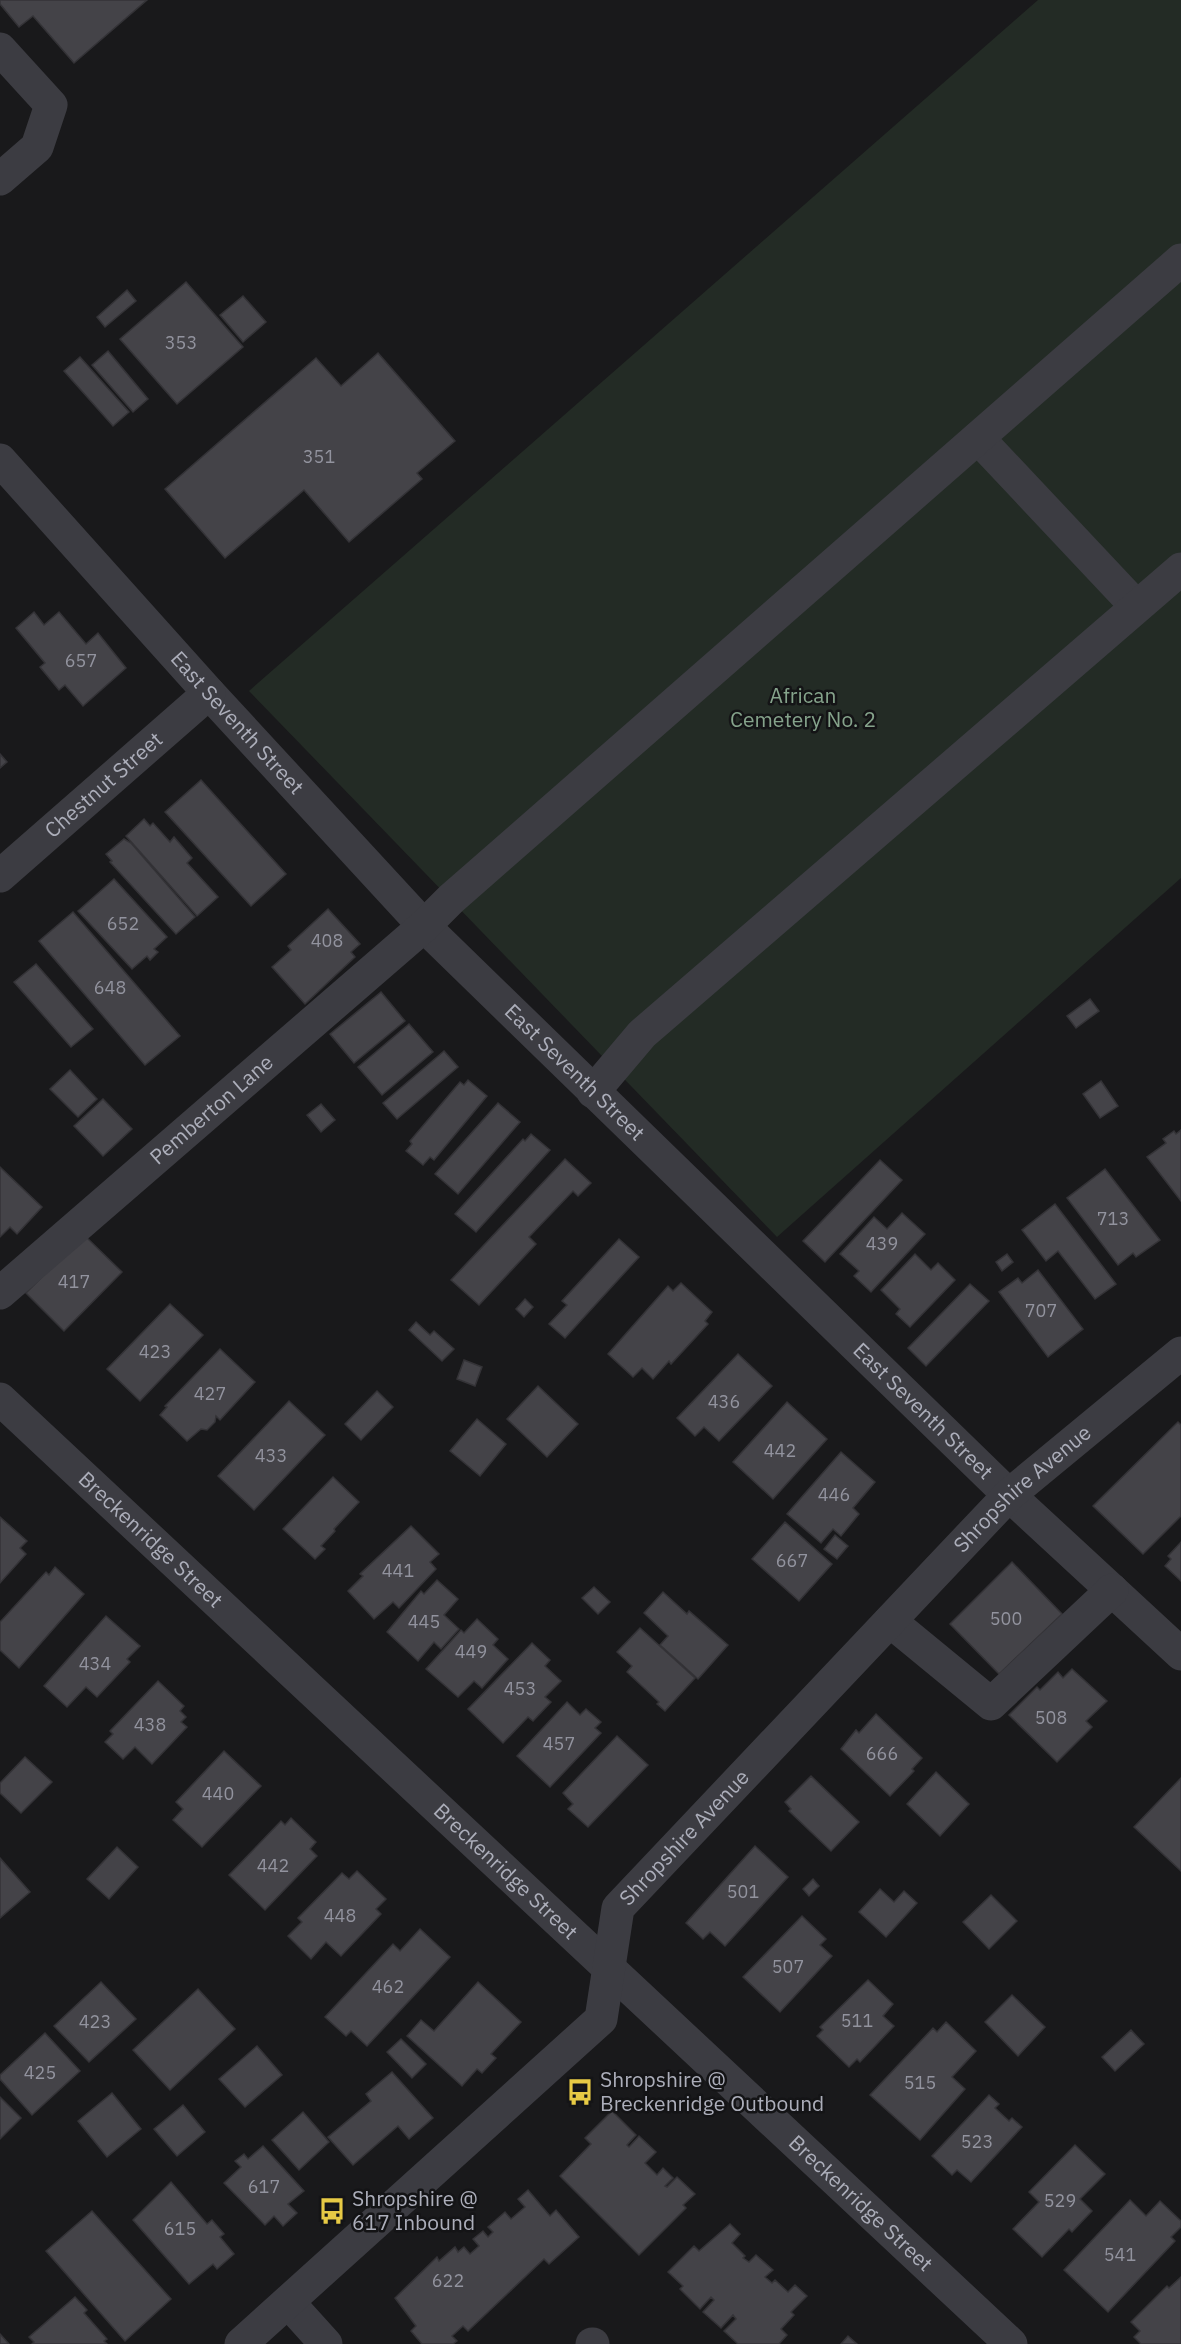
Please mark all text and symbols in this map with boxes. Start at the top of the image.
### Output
house number: 353 [165,331,197,354]
house number: 351 [303,445,335,468]
street label: East Seventh Street [165,645,311,800]
house number: 657 [65,649,97,672]
park label: African Cemetery No. 2 [730,681,876,733]
street label: Chestnut Street [38,725,168,844]
house number: 652 [107,912,139,935]
house number: 408 [311,929,343,952]
house number: 648 [94,976,126,999]
street label: East Seventh Street [499,997,651,1146]
street label: Pemberton Lane [143,1048,279,1170]
house number: 713 [1097,1207,1129,1230]
house number: 439 [866,1232,898,1255]
house number: 417 [58,1270,90,1293]
house number: 707 [1025,1299,1057,1322]
street label: East Seventh Street [848,1336,1000,1485]
house number: 423 [139,1340,171,1363]
house number: 427 [194,1382,226,1405]
house number: 436 [708,1390,740,1413]
street label: Shropshire Avenue [947,1418,1096,1558]
house number: 442 [764,1439,796,1462]
house number: 433 [255,1444,287,1467]
street label: Breckenridge Street [73,1465,229,1613]
house number: 446 [818,1483,850,1506]
house number: 667 [776,1549,808,1572]
house number: 441 [382,1559,414,1582]
house number: 500 [990,1607,1022,1630]
house number: 445 [408,1610,440,1633]
house number: 449 [455,1640,487,1663]
house number: 434 [79,1652,111,1675]
house number: 453 [504,1677,536,1700]
house number: 508 [1035,1706,1067,1729]
house number: 438 [134,1713,166,1736]
house number: 457 [543,1732,575,1755]
house number: 666 [866,1742,898,1765]
street label: Shropshire Avenue [613,1763,755,1911]
house number: 440 [202,1782,234,1805]
street label: Breckenridge Street [428,1796,584,1945]
house number: 442 [257,1854,289,1877]
house number: 501 [727,1880,759,1903]
house number: 448 [324,1904,356,1927]
house number: 507 [772,1955,804,1978]
house number: 462 [372,1975,404,1998]
house number: 511 [841,2009,873,2032]
house number: 423 [79,2010,111,2033]
house number: 425 [24,2061,56,2084]
place label: Shropshire @ Breckenridge Outbound [600,2065,824,2117]
house number: 515 [904,2071,936,2094]
bus stop icon: Shropshire @ Breckenridge Outbound [565,2077,595,2107]
street label: Breckenridge Street [783,2128,939,2277]
house number: 523 [961,2130,993,2153]
house number: 617 [248,2175,280,2198]
place label: Shropshire @ 617 Inbound [352,2184,478,2236]
house number: 529 [1044,2189,1076,2212]
bus stop icon: Shropshire @ 617 Inbound [317,2196,347,2226]
house number: 615 [164,2217,196,2240]
house number: 541 [1104,2243,1136,2266]
house number: 622 [432,2269,464,2292]

